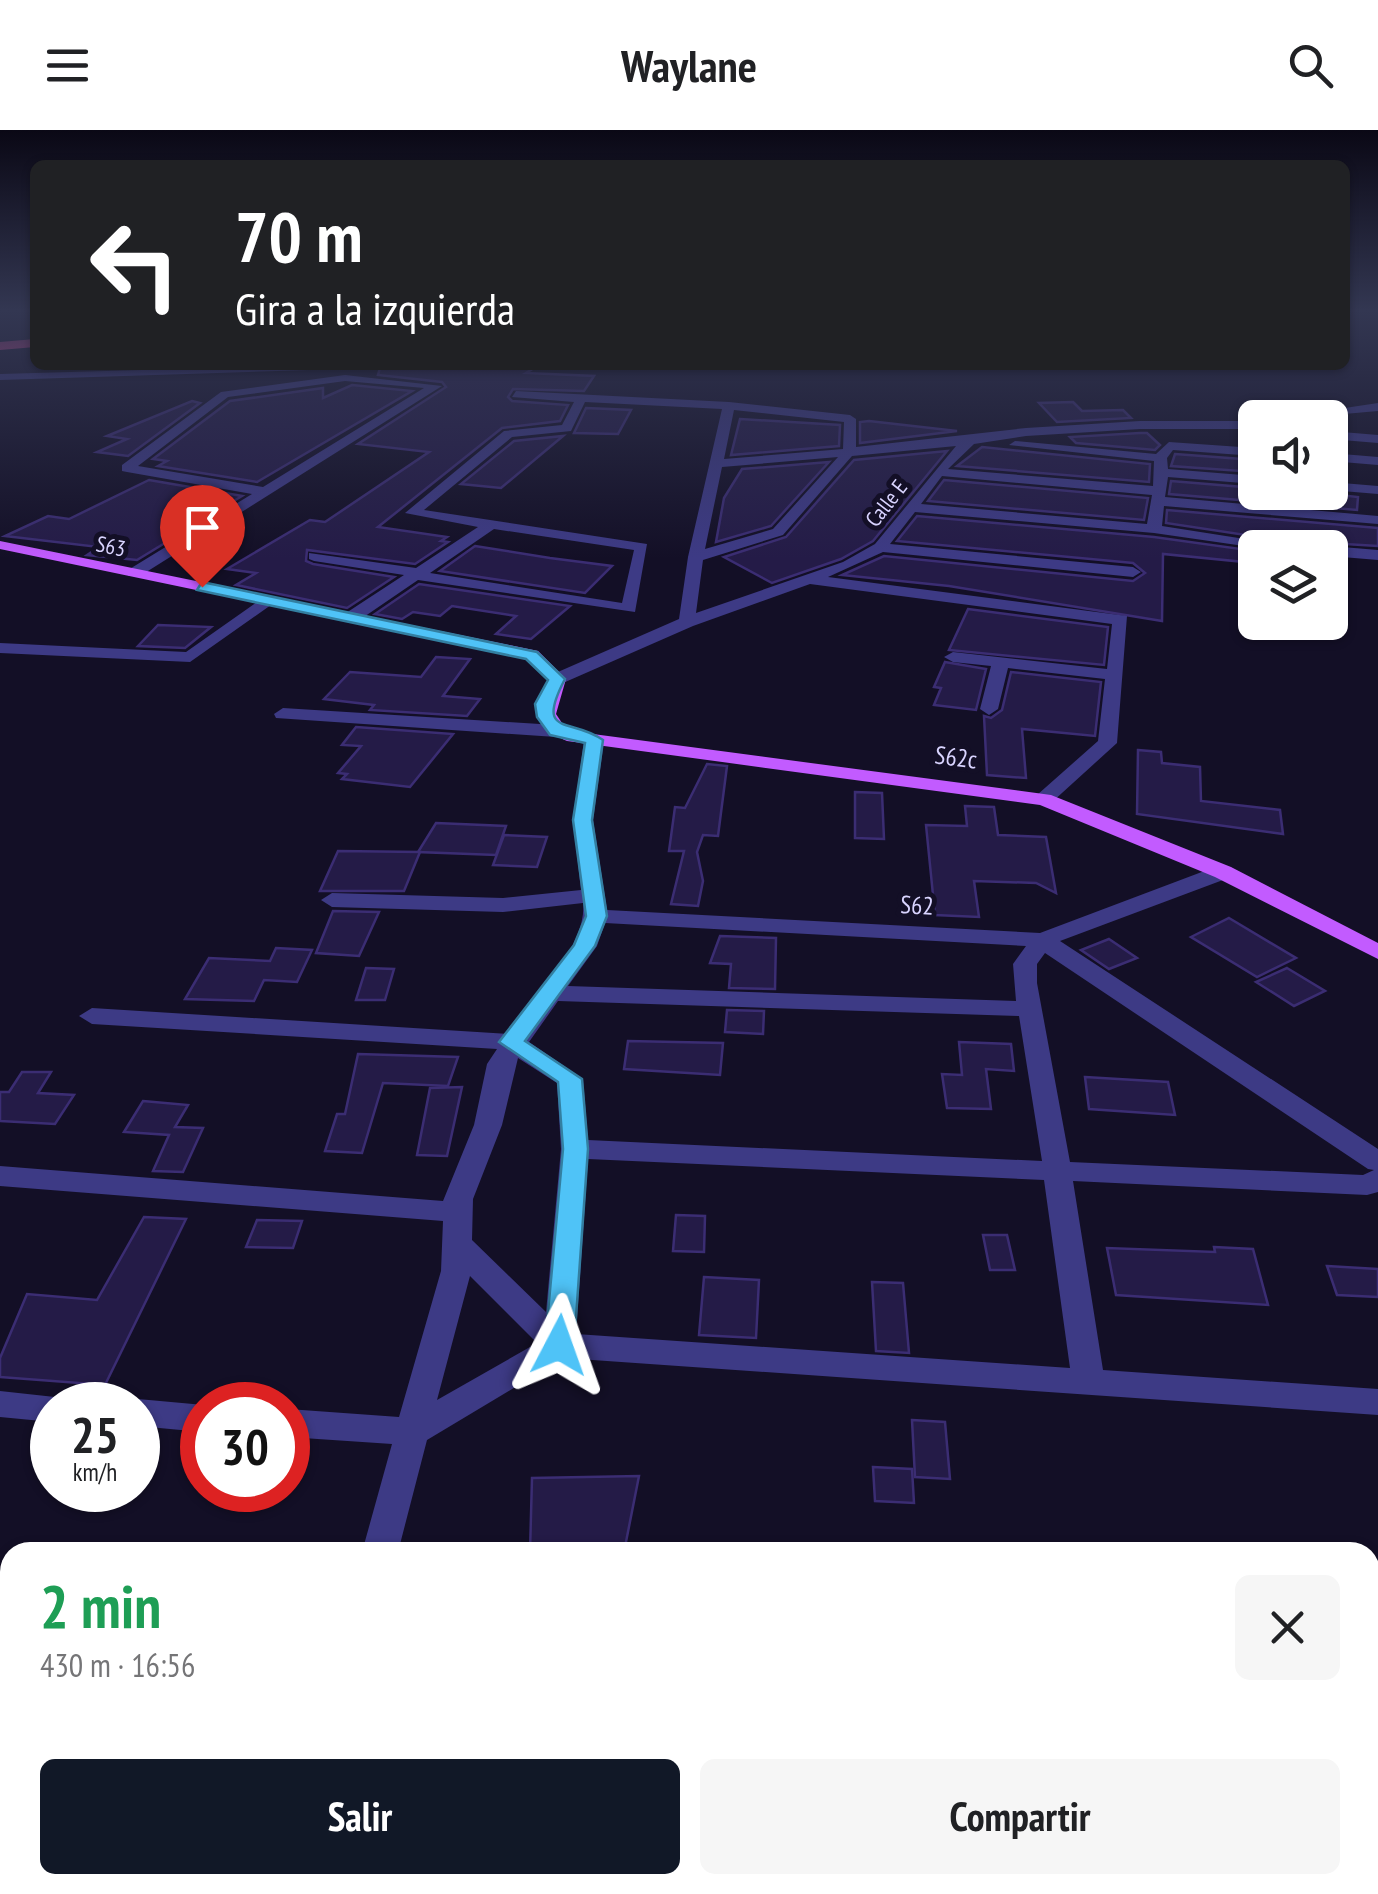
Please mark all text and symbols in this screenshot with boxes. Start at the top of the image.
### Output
text: Waylane [621,36,757,94]
icon: menu [40,38,95,93]
icon: search [1283,38,1338,93]
text: 70 m [235,191,363,281]
icon: left [70,200,200,330]
text: Gira a la izquierda [235,279,515,337]
map controls [1238,400,1348,640]
button: sound [1238,400,1348,510]
street label: Calle E [859,474,913,532]
pin [160,485,245,588]
icon: arrive [175,500,230,555]
street label: S63 [94,529,128,563]
button: layers [1238,530,1348,640]
street label: S62c [933,739,979,775]
street label: S62 [900,888,934,922]
position arrow [507,1293,611,1397]
speed limit sign: 30 [180,1382,310,1512]
text: 25 [71,1402,119,1467]
text: km/h [73,1456,117,1488]
text: 2 min [40,1567,161,1645]
button: close [1235,1575,1340,1680]
text: 430 m · 16:56 [40,1644,195,1686]
button: Salir [40,1759,680,1874]
button: Compartir [700,1759,1340,1874]

